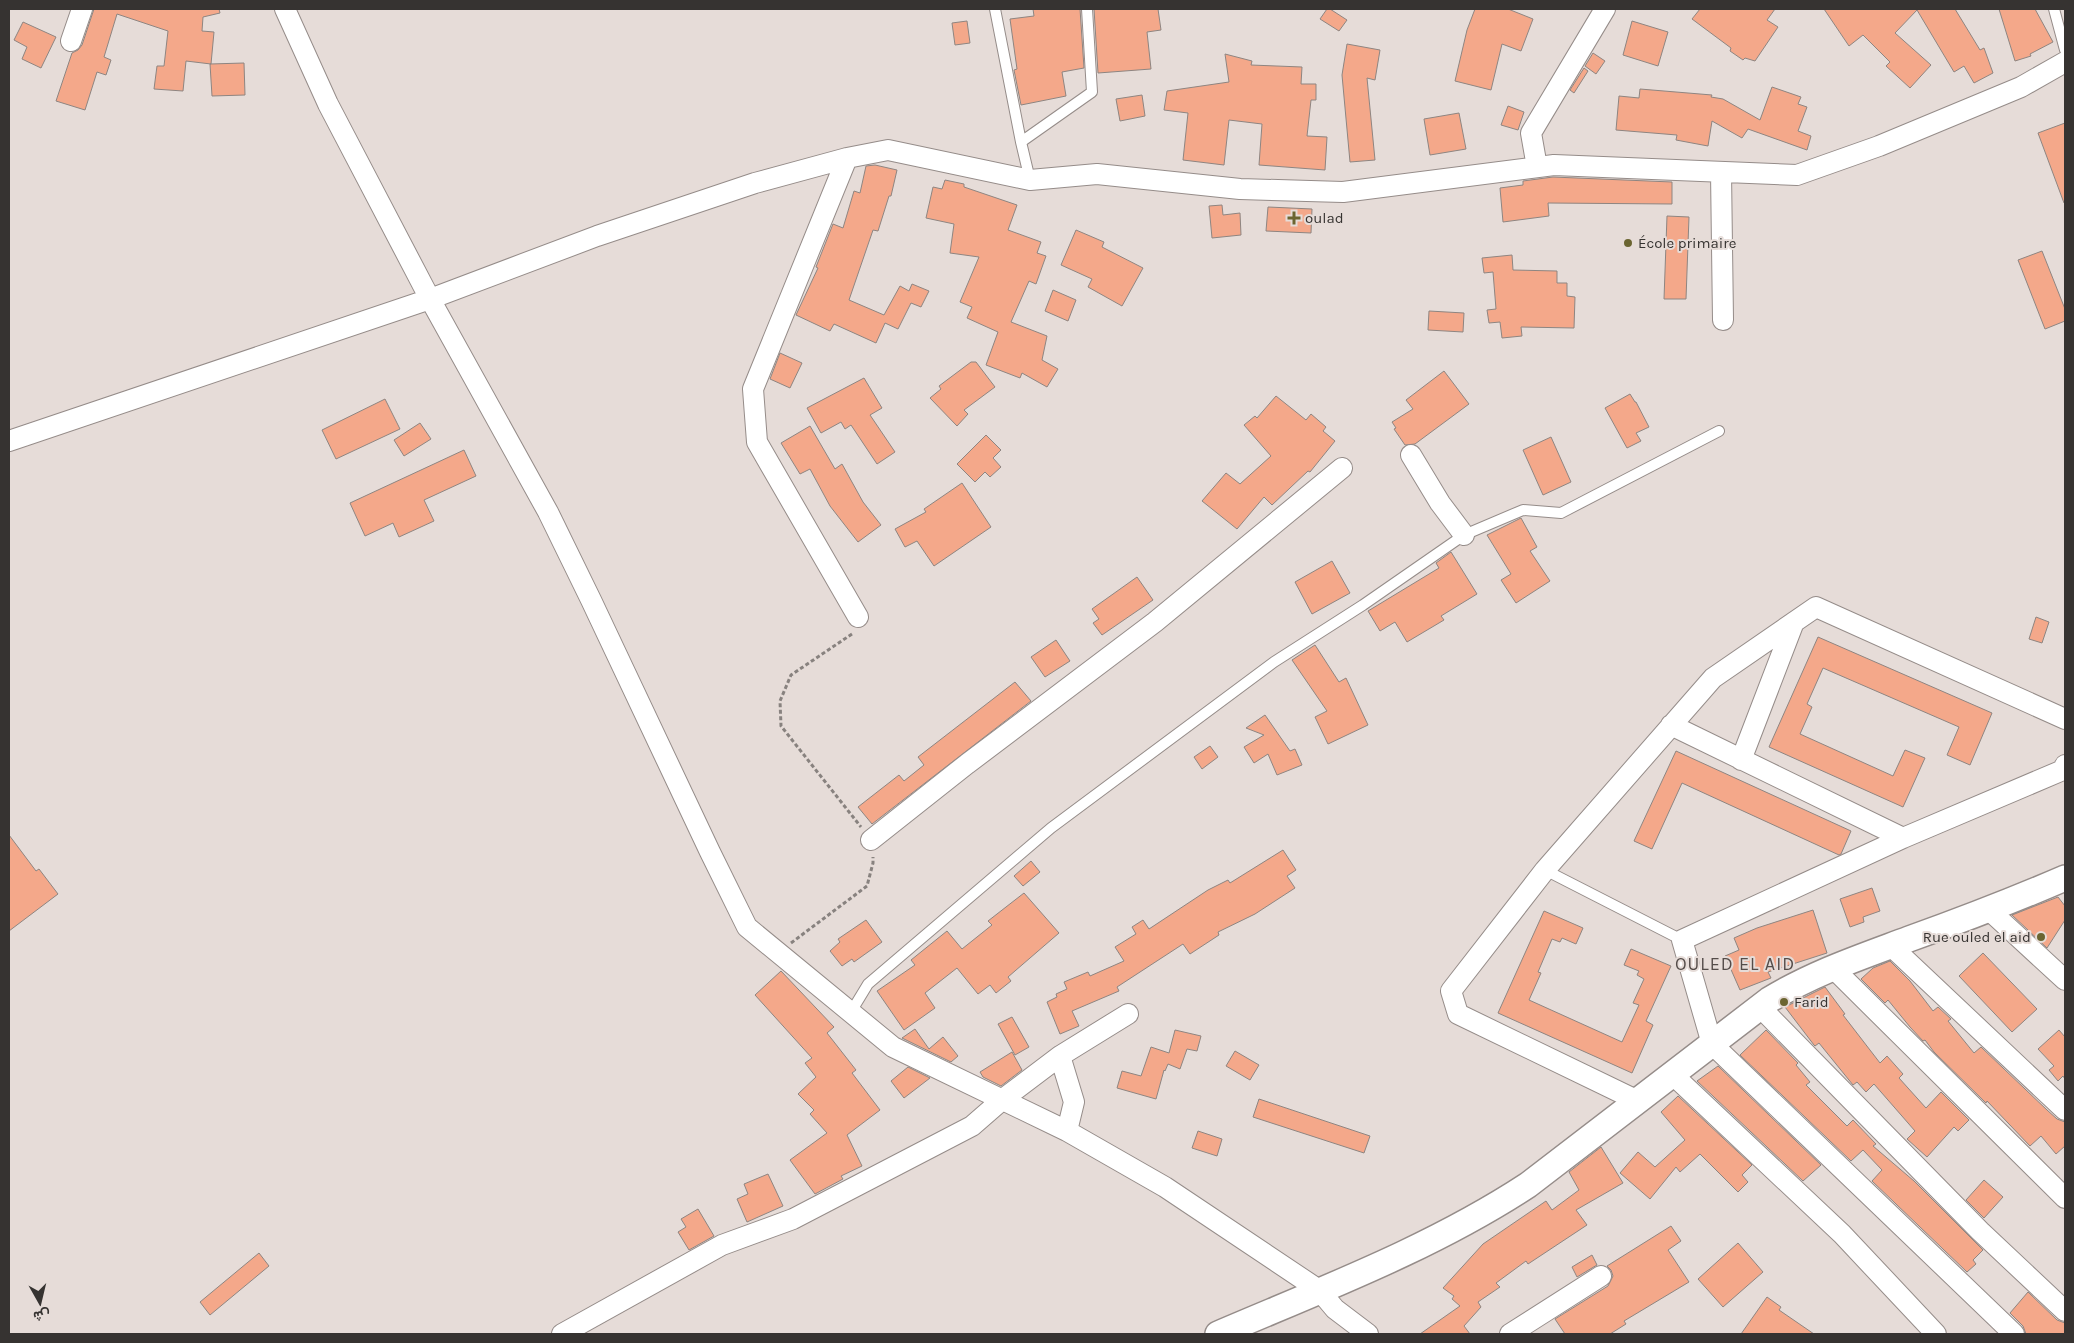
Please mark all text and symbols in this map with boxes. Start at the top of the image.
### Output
place label: oulad [1305,209,1344,227]
marker: oulad [1287,211,1301,225]
place label: École primaire [1638,234,1736,252]
marker: École primaire [1622,237,1634,249]
place label: Rue ouled el aid [1923,928,2031,946]
marker: Rue ouled el aid [2035,931,2047,943]
district label: OULED EL AID [1675,953,1795,975]
place label: Farid [1794,993,1829,1011]
marker: Farid [1778,996,1790,1008]
north arrow [15,1278,65,1328]
text: ش [32,1306,51,1325]

